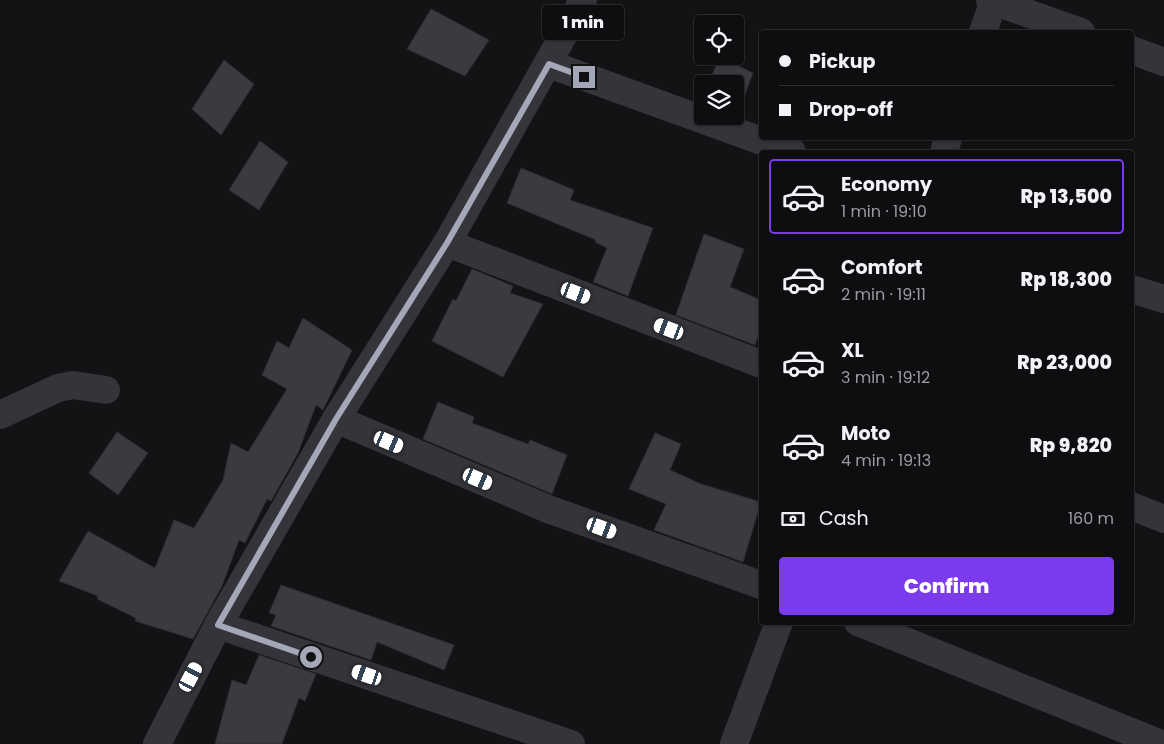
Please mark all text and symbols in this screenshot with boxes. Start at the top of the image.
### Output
callout: 1 min [543,5,625,40]
text: 1 min [562,11,604,34]
map controls [694,15,744,125]
button: locate [694,15,744,65]
text: Pickup [809,48,875,75]
route end [573,66,595,88]
button: layers [694,75,744,125]
text: Drop-off [809,96,893,123]
text: Economy [841,171,932,198]
icon: car [781,174,826,219]
text: Rp 13,500 [1021,183,1112,210]
text: 1 min · 19:10 [841,200,927,223]
text: Comfort [841,254,923,281]
icon: car [781,257,826,302]
text: Rp 18,300 [1021,266,1112,293]
car [559,281,592,305]
text: 2 min · 19:11 [841,283,926,306]
car [652,317,685,341]
text: XL [841,337,864,364]
icon: car [781,340,826,385]
text: Rp 23,000 [1017,349,1112,376]
text: 3 min · 19:12 [841,366,930,389]
text: Moto [841,420,890,447]
icon: car [781,423,826,468]
car [372,429,405,455]
text: Rp 9,820 [1030,432,1112,459]
text: 4 min · 19:13 [841,449,931,472]
car [461,466,494,492]
icon: cash [779,505,807,533]
text: Cash [819,505,869,532]
text: 160 m [1068,507,1114,530]
car [585,516,618,540]
button: Confirm [779,557,1114,615]
route start [300,646,322,668]
car [177,660,204,694]
car [350,663,383,687]

